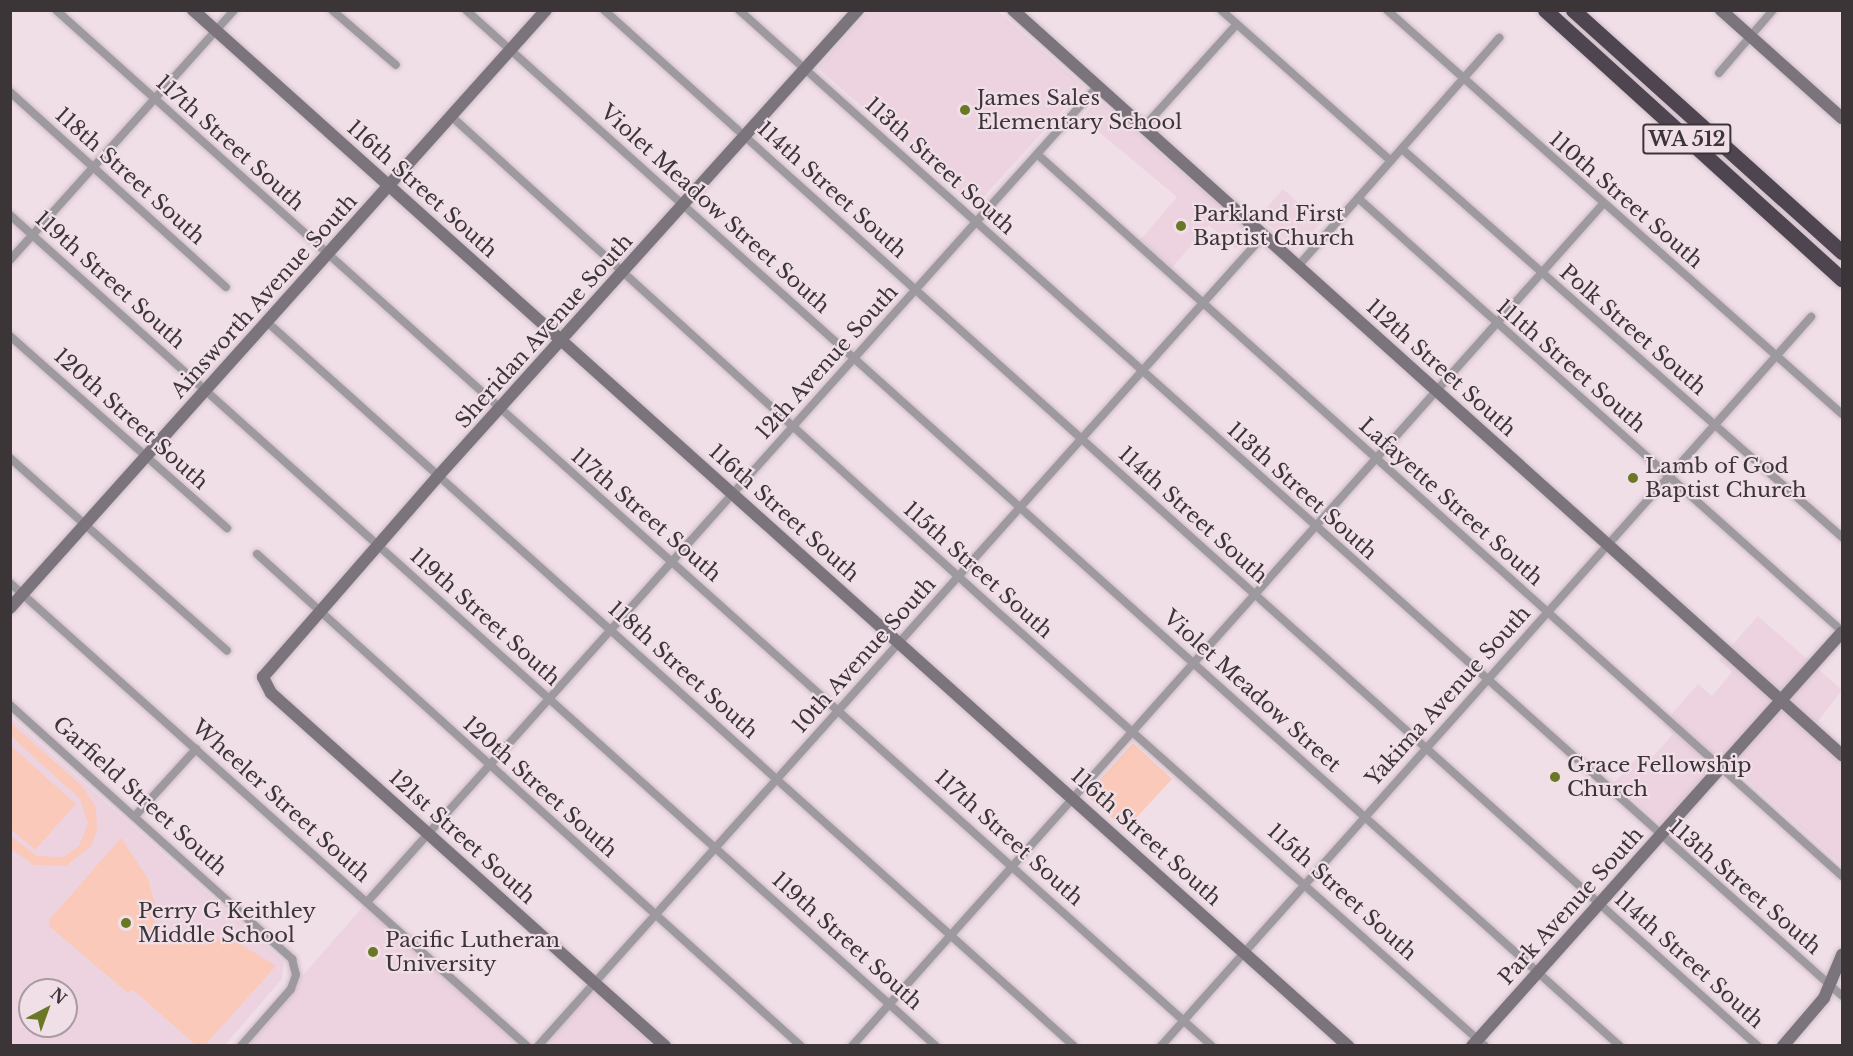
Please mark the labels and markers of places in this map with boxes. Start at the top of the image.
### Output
place label: James Sales Elementary School [977,85,1183,135]
marker: James Sales Elementary School [958,103,972,117]
place label: Parkland First Baptist Church [1193,201,1354,251]
marker: Parkland First Baptist Church [1174,219,1188,233]
place label: Lamb of God Baptist Church [1645,453,1806,503]
marker: Lamb of God Baptist Church [1626,471,1640,485]
place label: Grace Fellowship Church [1567,752,1752,802]
marker: Grace Fellowship Church [1548,770,1562,784]
place label: Perry G Keithley Middle School [138,898,317,948]
marker: Perry G Keithley Middle School [119,916,133,930]
place label: Pacific Lutheran University [385,927,560,977]
marker: Pacific Lutheran University [366,945,380,959]

